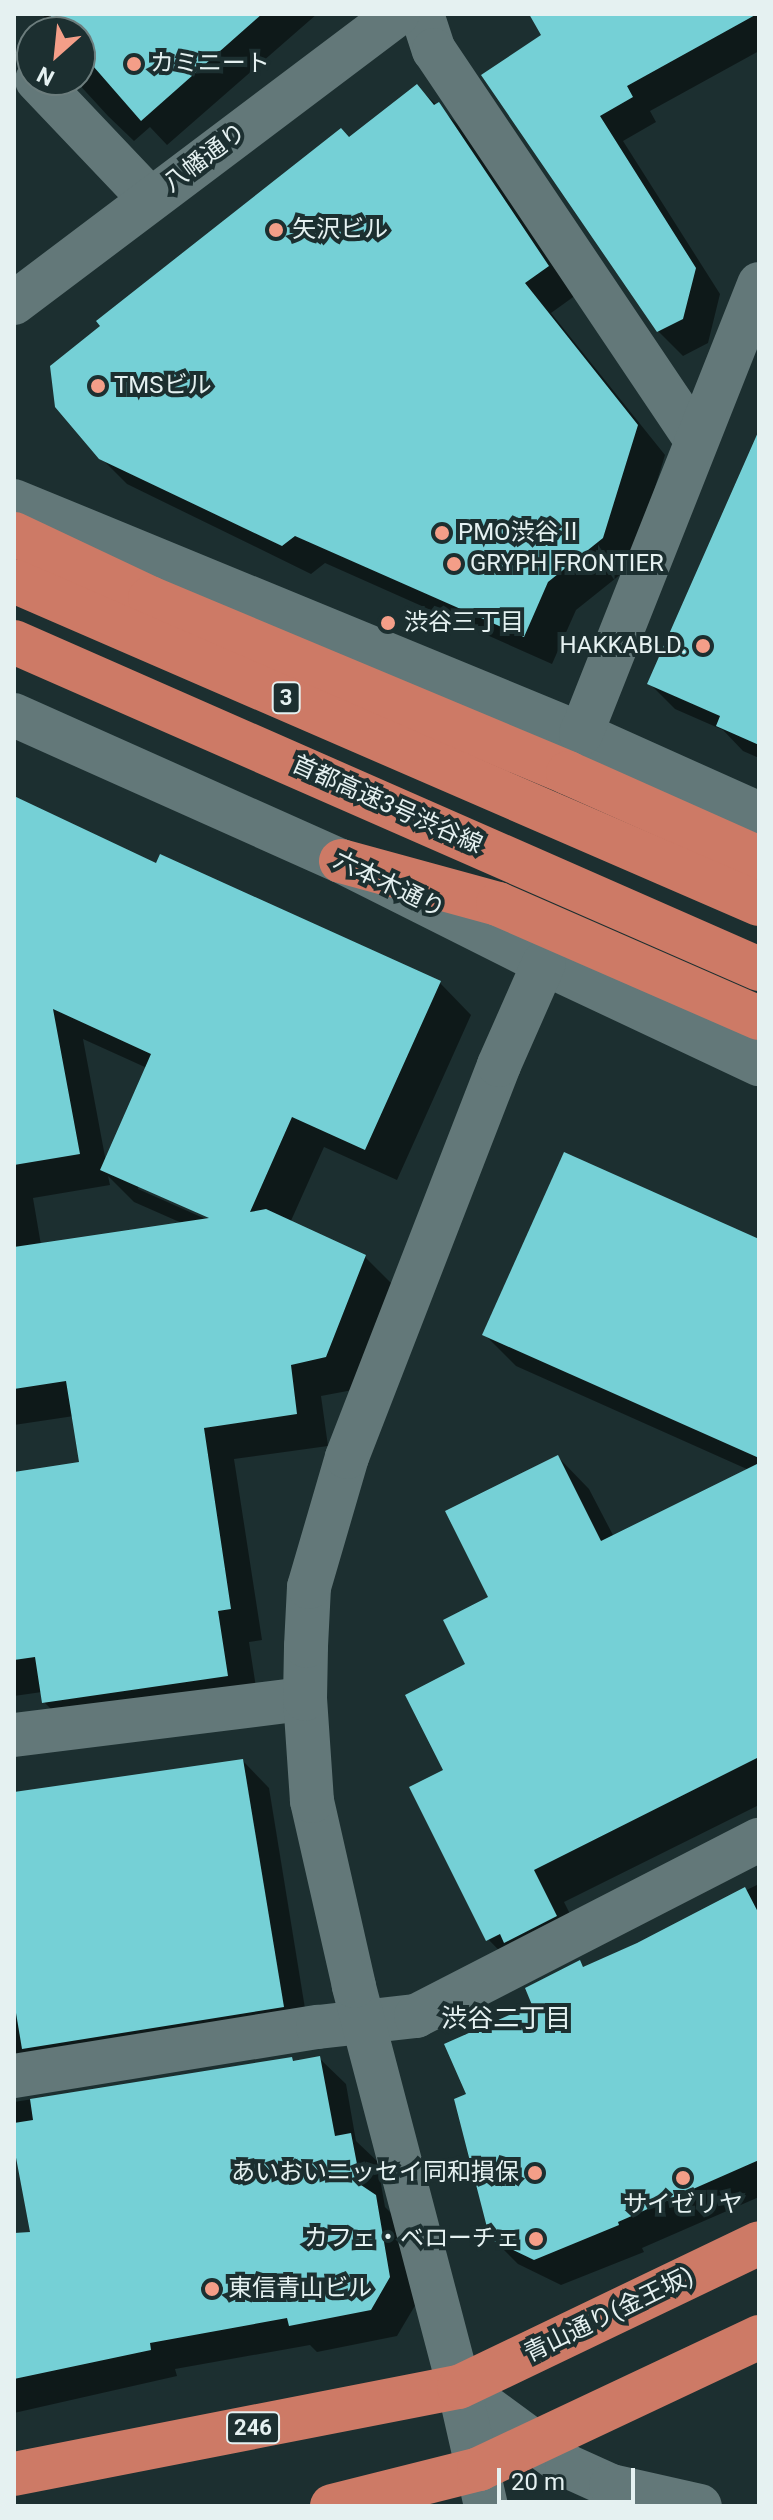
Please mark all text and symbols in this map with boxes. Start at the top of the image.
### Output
north arrow [16,16,96,96]
place label: カミニート [150,50,270,78]
marker: カミニート [125,55,143,73]
text: N [33,61,58,91]
street label: 八幡通り [158,118,252,198]
place label: 矢沢ビル [292,216,388,244]
marker: 矢沢ビル [267,221,285,239]
place label: TMSビル [114,372,212,400]
marker: TMSビル [89,377,107,395]
place label: PMO渋谷Ⅱ [458,519,583,547]
marker: PMO渋谷Ⅱ [433,524,451,542]
place label: GRYPH FRONTIER [470,550,664,578]
marker: GRYPH FRONTIER [445,555,463,573]
place label: 渋谷三丁目 [404,609,524,637]
marker: 渋谷三丁目 [379,614,397,632]
place label: HAKKABLD. [559,632,687,660]
marker: HAKKABLD. [694,637,712,655]
road number: 3 [270,680,302,716]
street label: 首都高速3号渋谷線 [287,750,487,860]
street label: 六本木通り [329,846,449,924]
district label: 渋谷二丁目 [441,2003,571,2035]
place label: あいおいニッセイ同和損保 [231,2159,519,2187]
marker: あいおいニッセイ同和損保 [526,2164,544,2182]
marker: サイゼリヤ [674,2169,692,2187]
place label: サイゼリヤ [623,2191,743,2219]
place label: カフェ・ベローチェ [304,2225,520,2253]
marker: カフェ・ベローチェ [527,2230,545,2248]
street label: 青山通り(金王坂) [520,2262,698,2368]
place label: 東信青山ビル [228,2275,372,2303]
marker: 東信青山ビル [203,2280,221,2298]
road number: 246 [225,2410,281,2446]
scale bar [501,2452,639,2502]
text: 20 m [511,2468,565,2496]

